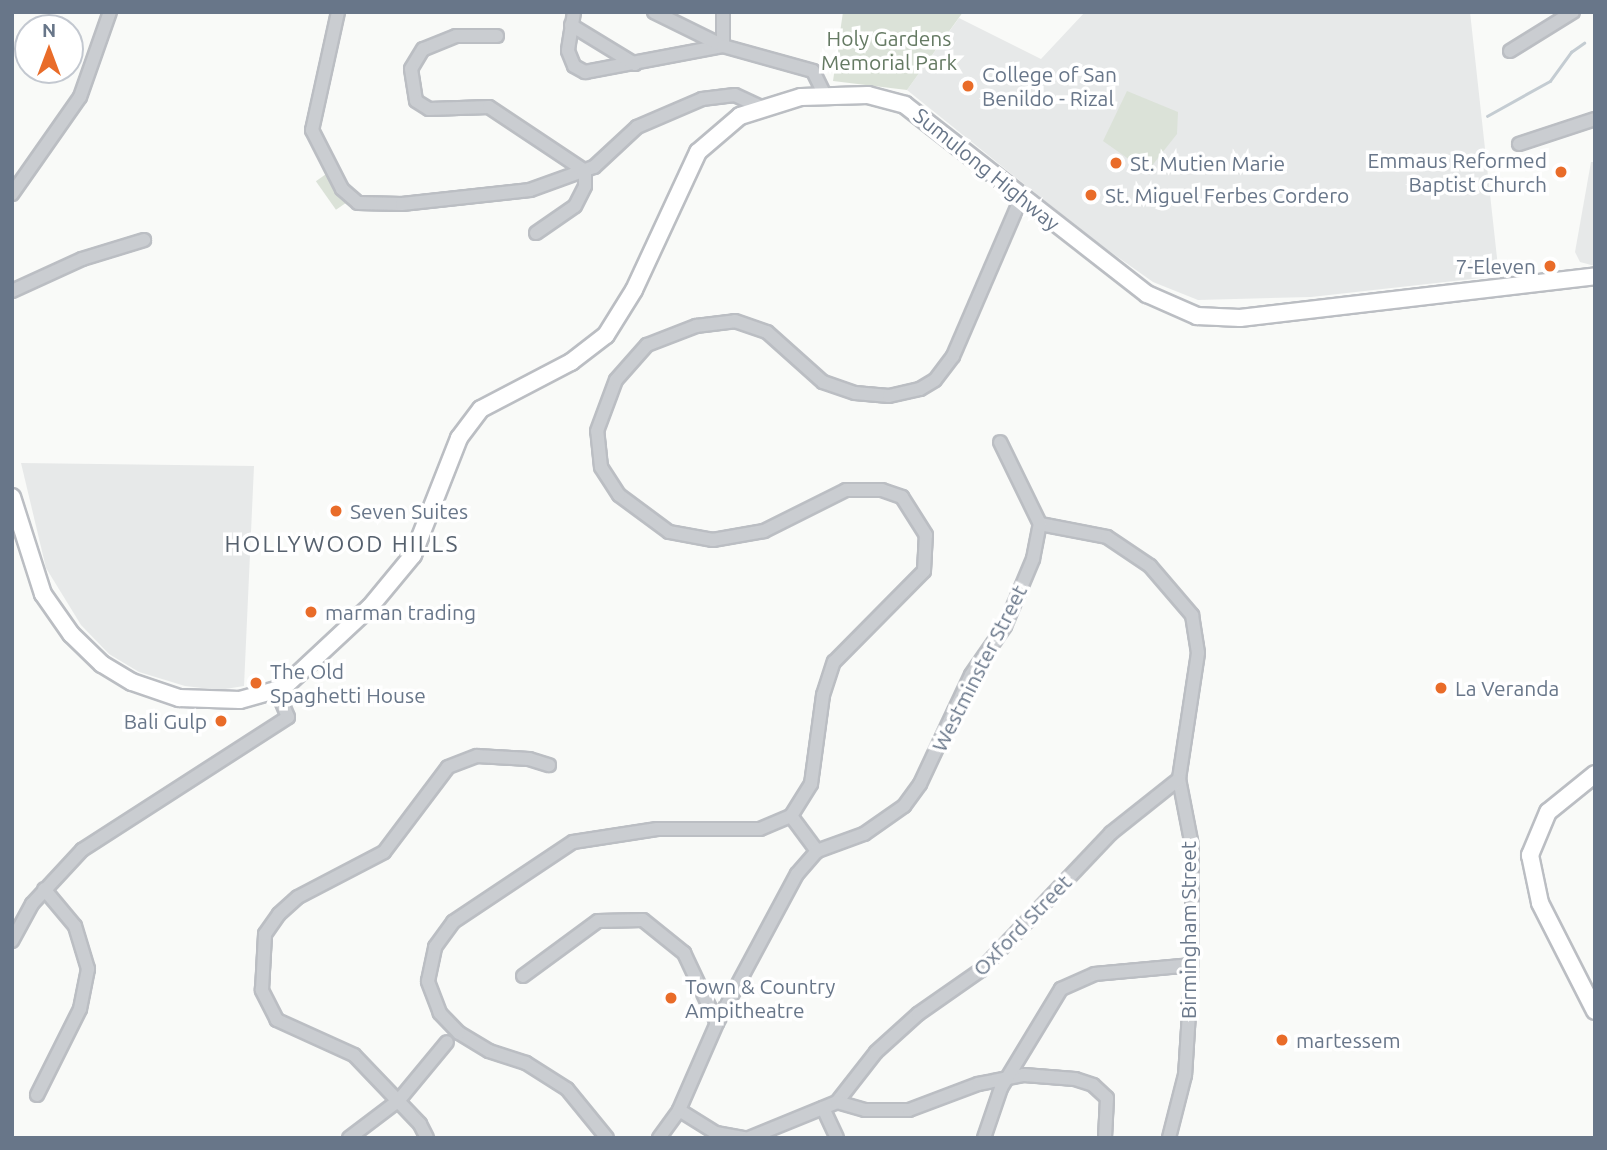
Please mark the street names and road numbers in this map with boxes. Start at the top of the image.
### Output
street label: Sumulong Highway [909,102,1065,236]
street label: Westminster Street [926,580,1032,756]
street label: Birmingham Street [1175,841,1201,1019]
street label: Oxford Street [967,869,1077,981]

